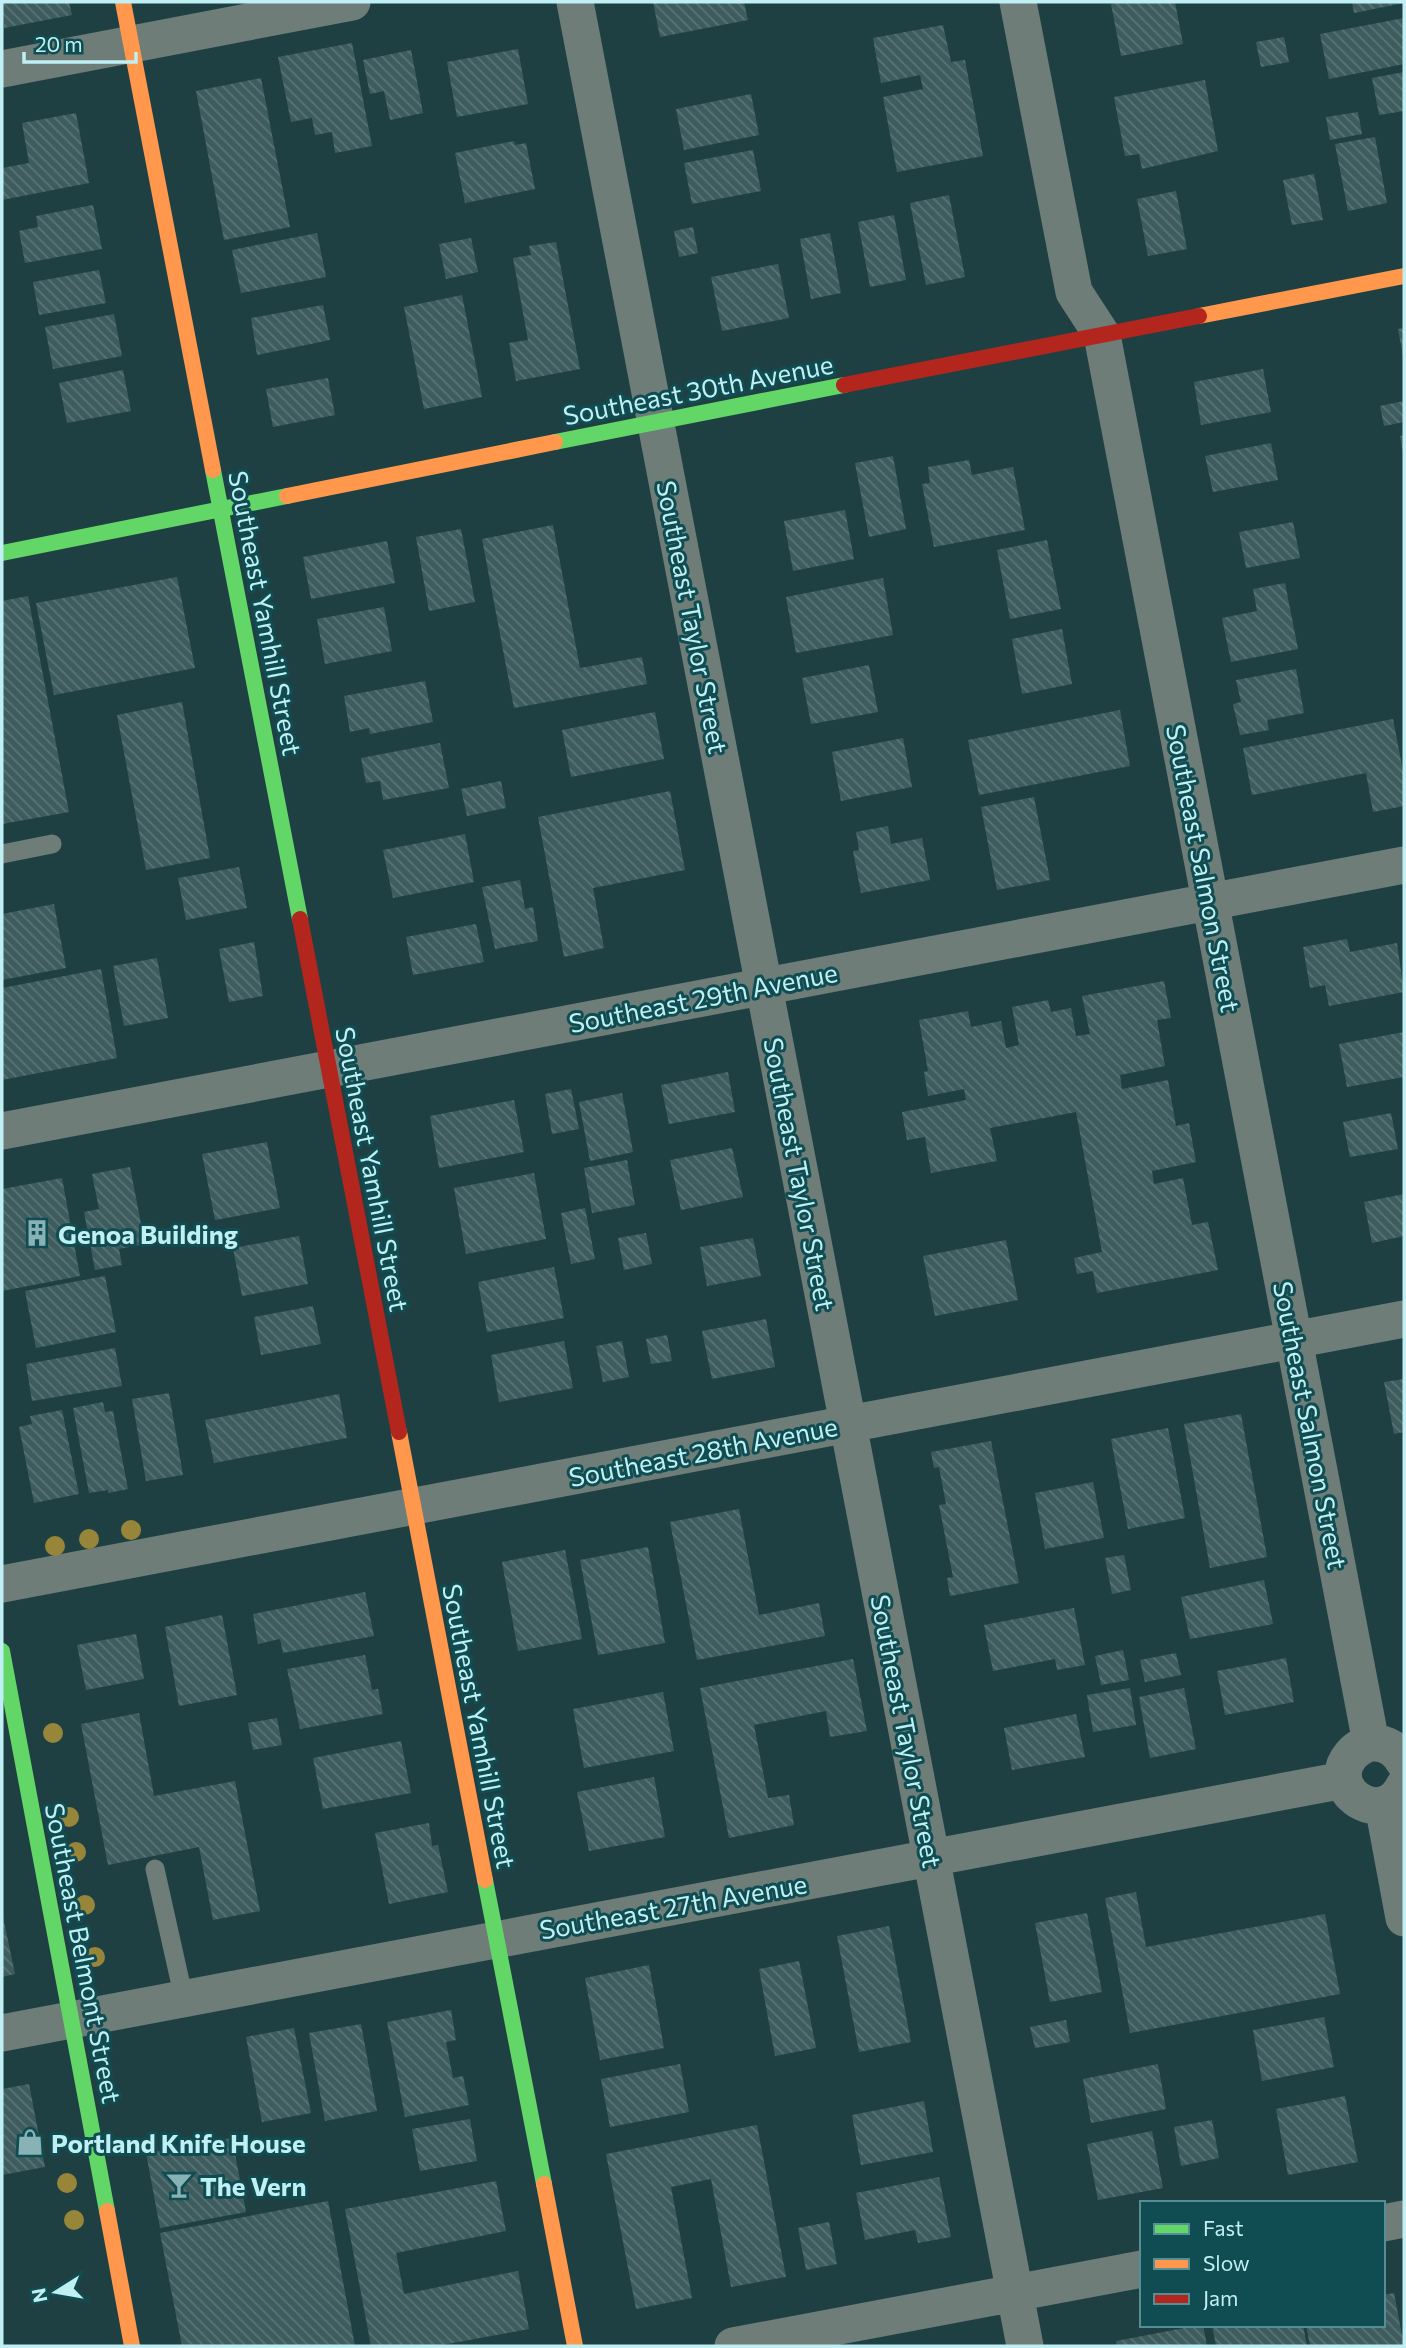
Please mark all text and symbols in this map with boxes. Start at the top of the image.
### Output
scale bar [24,21,136,65]
text: 20 m [35,31,83,56]
street label: Southeast 30th Avenue [560,348,836,430]
street label: Southeast Yamhill Street [223,468,309,758]
street label: Southeast Taylor Street [651,478,735,756]
street label: Southeast Salmon Street [1161,721,1247,1015]
street label: Southeast 29th Avenue [566,956,840,1038]
street label: Southeast Yamhill Street [330,1024,416,1314]
street label: Southeast Taylor Street [758,1035,842,1313]
building icon: Genoa Building [22,1218,52,1248]
place label: Genoa Building [58,1218,238,1249]
street label: Southeast Salmon Street [1268,1278,1354,1572]
street label: Southeast 28th Avenue [566,1410,840,1492]
street label: Southeast Yamhill Street [437,1581,523,1871]
street label: Southeast Taylor Street [865,1592,949,1870]
street label: Southeast Belmont Street [40,1800,128,2106]
street label: Southeast 27th Avenue [537,1867,809,1945]
shop icon: Portland Knife House [15,2127,45,2157]
place label: Portland Knife House [51,2127,306,2158]
bar icon: The Vern [164,2170,194,2200]
place label: The Vern [200,2170,307,2201]
legend [1140,2201,1385,2327]
text: Fast [1203,2215,1244,2240]
text: Slow [1203,2250,1250,2275]
north arrow [21,2257,91,2327]
text: Jam [1203,2285,1238,2310]
text: N [26,2286,51,2305]

